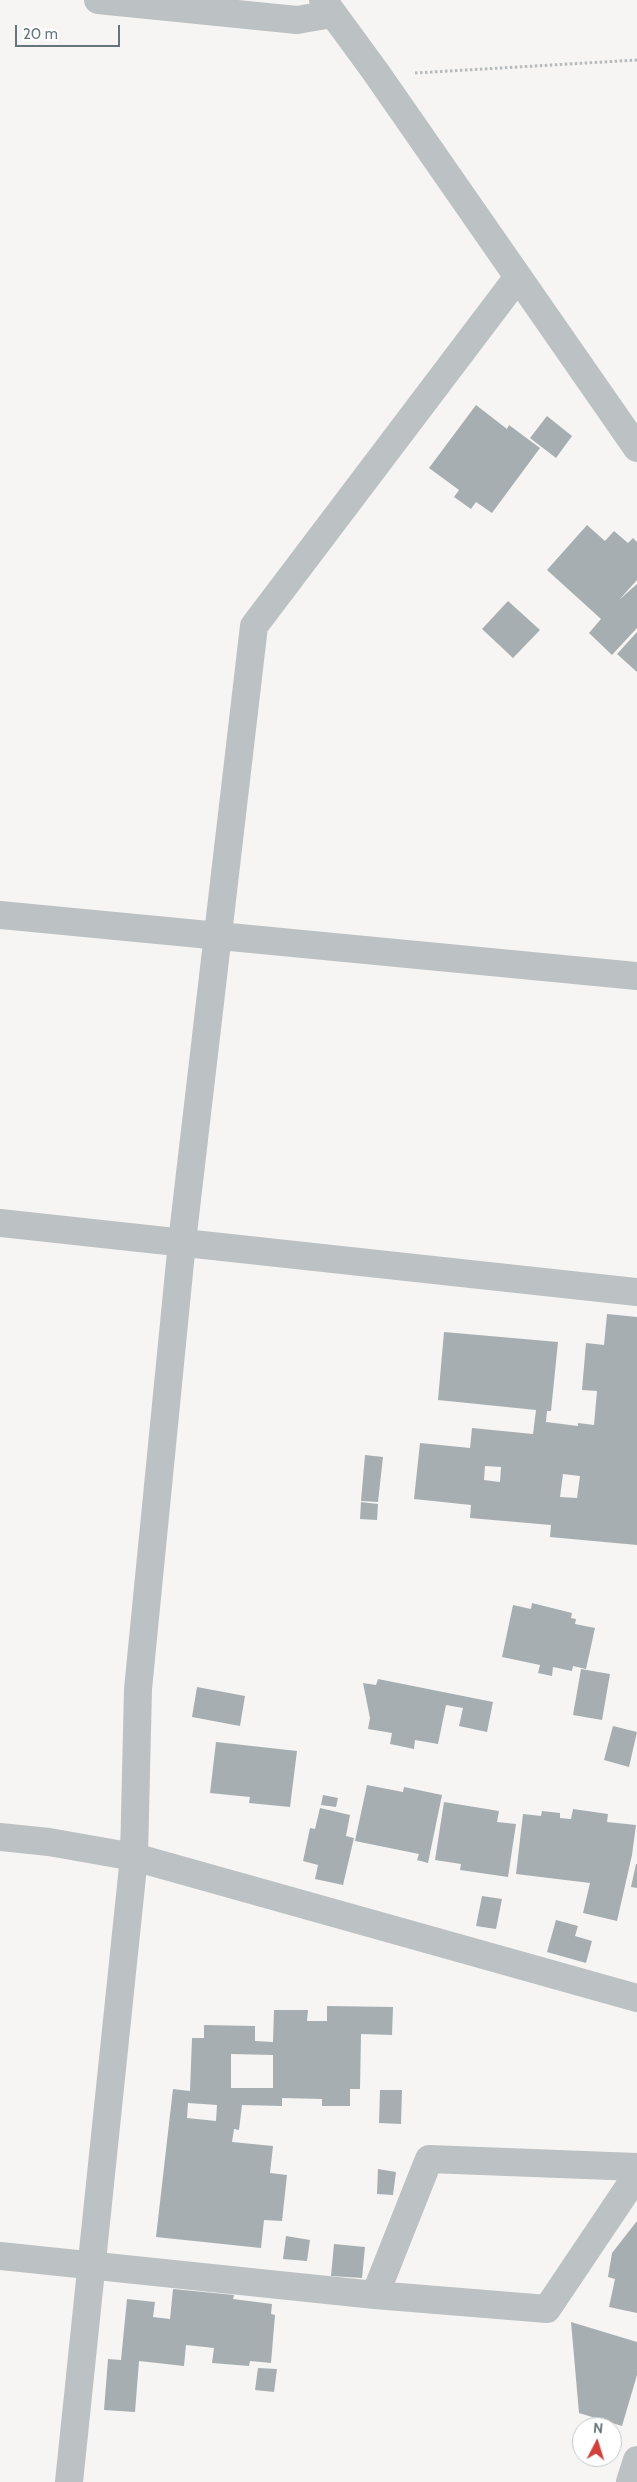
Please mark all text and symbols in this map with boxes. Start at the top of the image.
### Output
scale bar [18,15,122,47]
text: 20 m [23,25,58,43]
north arrow [572,2417,622,2467]
text: N [593,2419,604,2437]

